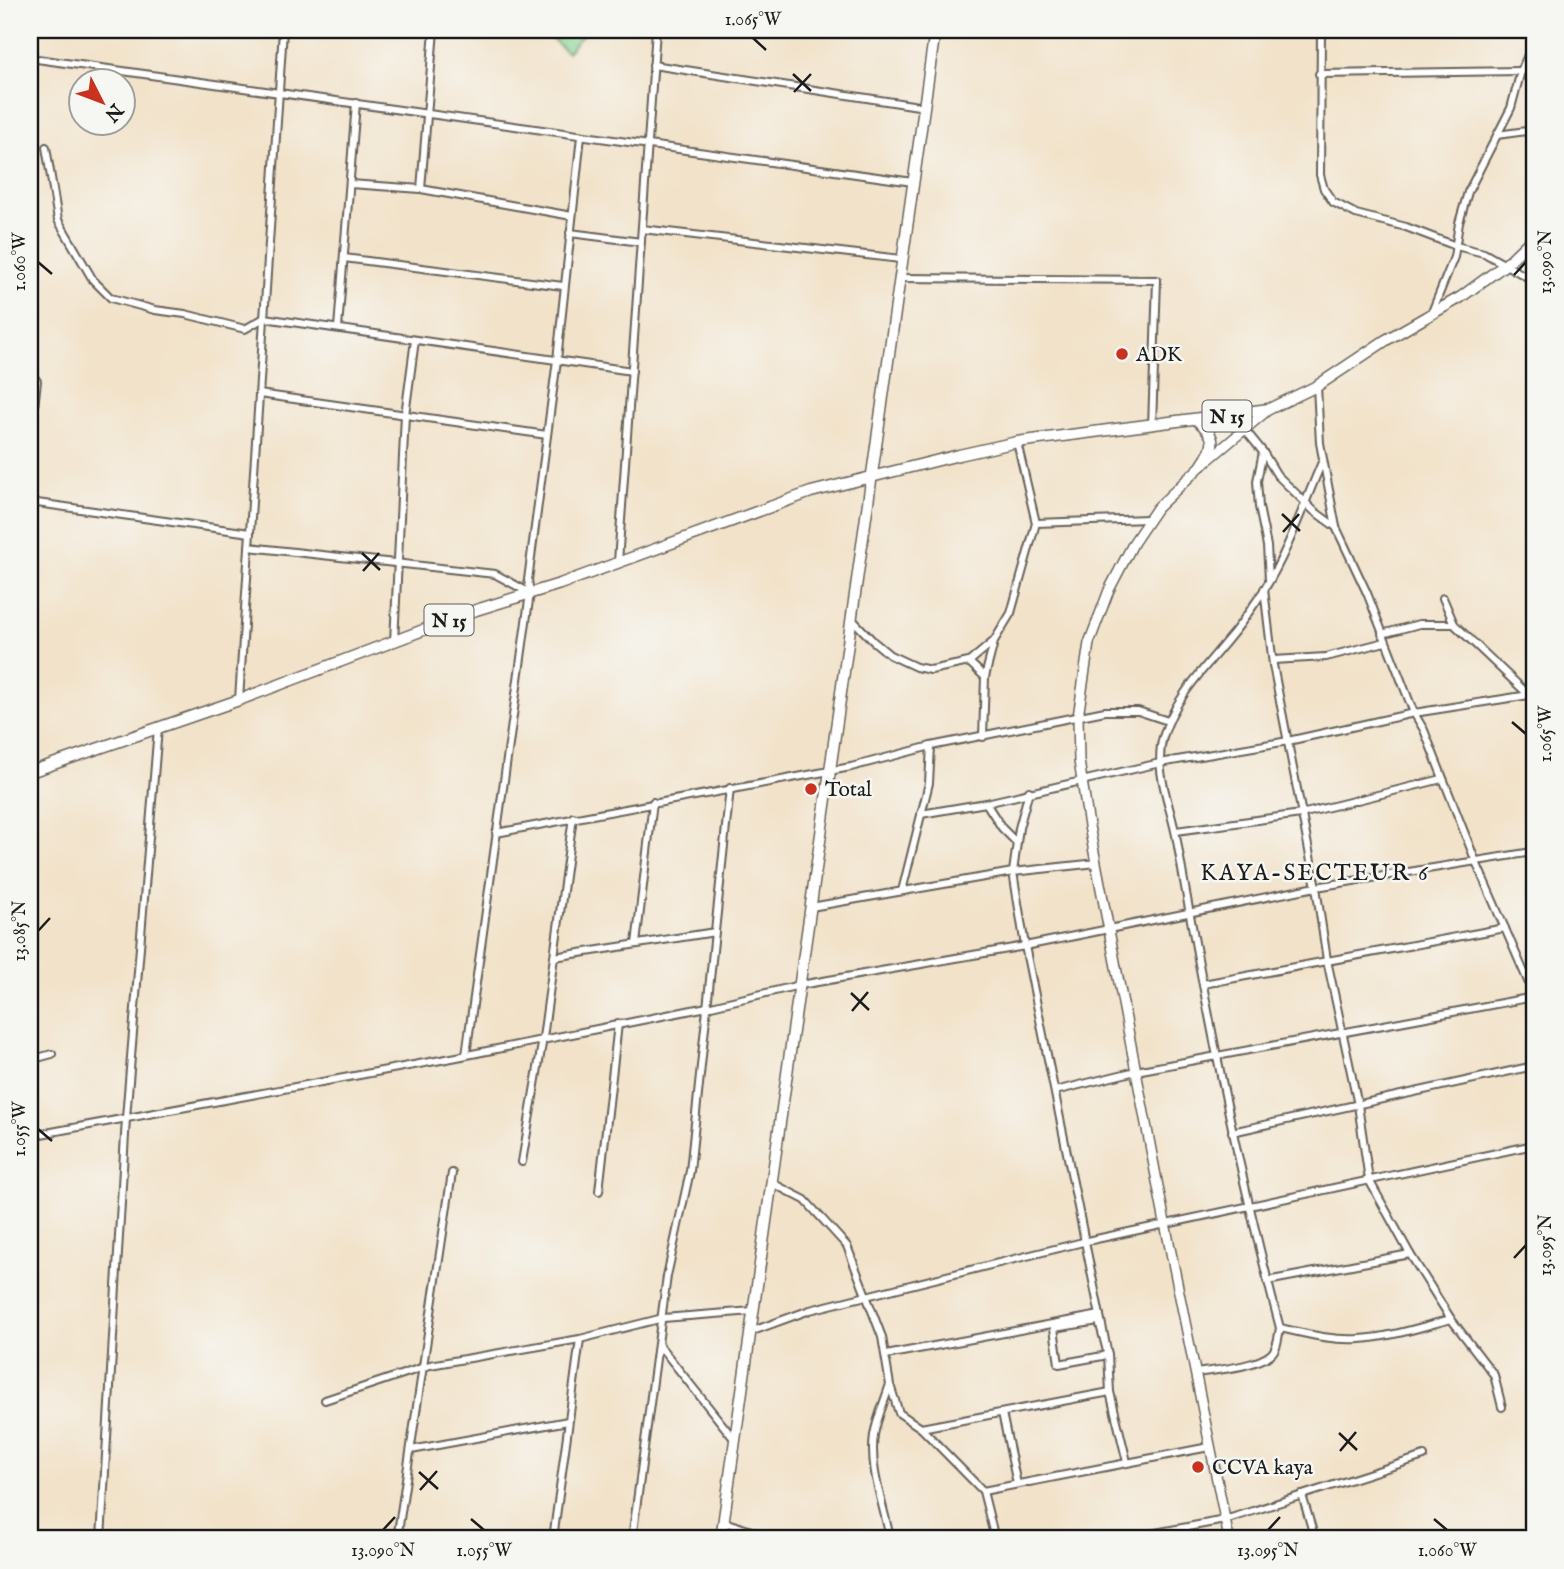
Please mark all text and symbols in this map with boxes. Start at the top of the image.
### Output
text: 1.065°W [725,9,782,32]
north arrow [66,66,136,136]
text: N [98,97,128,127]
text: 13.090°N [1535,230,1558,294]
text: 1.060°W [9,232,32,291]
place label: ADK [1135,342,1183,369]
marker: ADK [1114,346,1130,362]
road number: N 15 [1202,400,1252,432]
road number: N 15 [424,604,474,636]
text: 1.065°W [1535,705,1558,762]
place label: Total [825,777,872,804]
marker: Total [803,781,819,797]
district label: KAYA-SECTEUR 6 [1200,859,1430,888]
text: 13.085°N [9,900,32,962]
text: 1.055°W [9,1101,32,1157]
text: 13.095°N [1535,1214,1558,1276]
place label: CCVA kaya [1212,1455,1314,1482]
marker: CCVA kaya [1190,1459,1206,1475]
text: 13.090°N [351,1540,415,1563]
text: 1.055°W [456,1540,512,1563]
text: 13.095°N [1237,1540,1299,1563]
text: 1.060°W [1418,1540,1477,1563]

